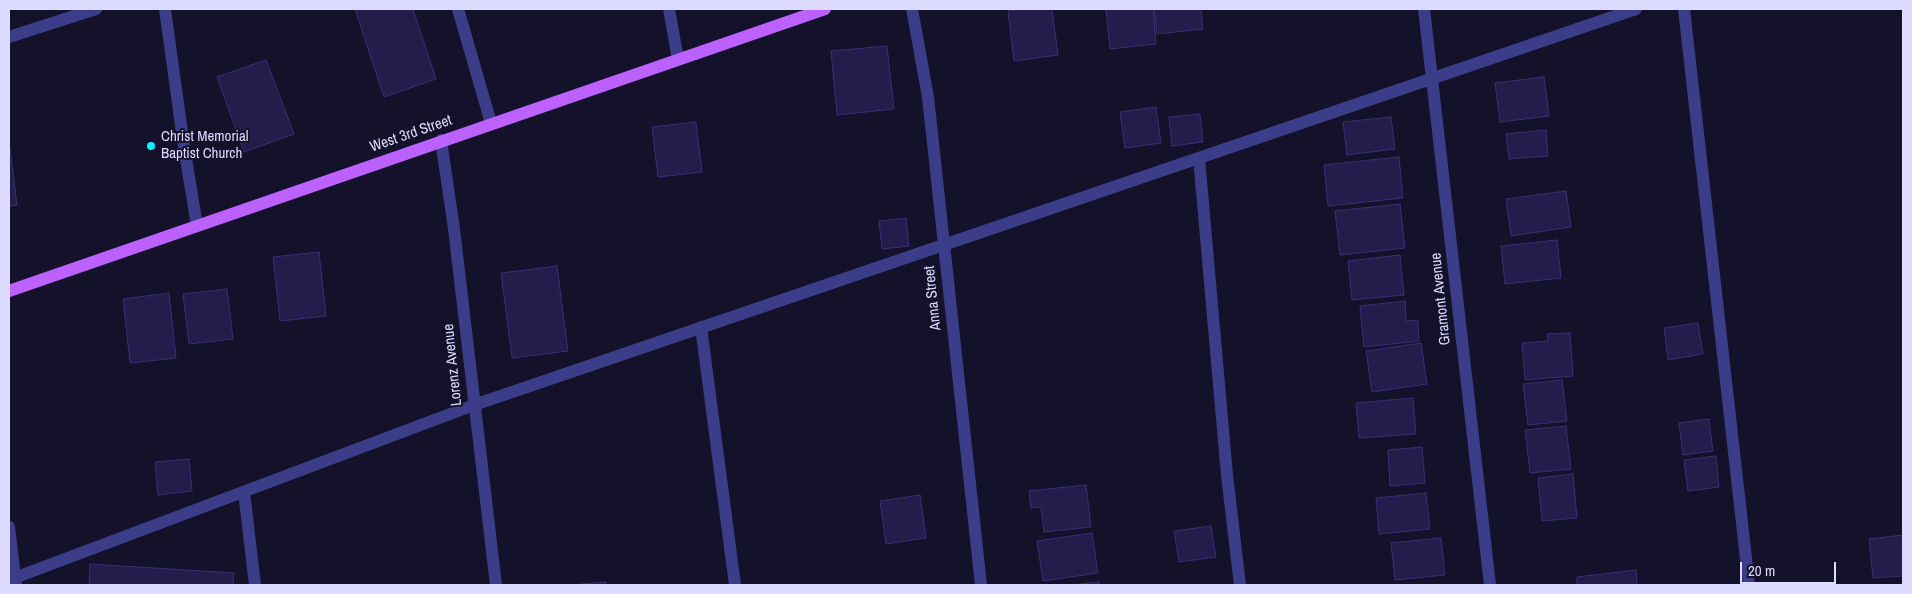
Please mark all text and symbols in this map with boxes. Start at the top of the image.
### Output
street label: West 3rd Street [368,112,454,156]
place label: Christ Memorial Baptist Church [161,128,248,163]
marker: Christ Memorial Baptist Church [145,140,157,152]
street label: Gramont Avenue [1427,252,1455,346]
street label: Anna Street [921,265,945,331]
street label: Lorenz Avenue [440,323,466,407]
scale bar [1742,552,1838,584]
text: 20 m [1748,560,1775,581]

